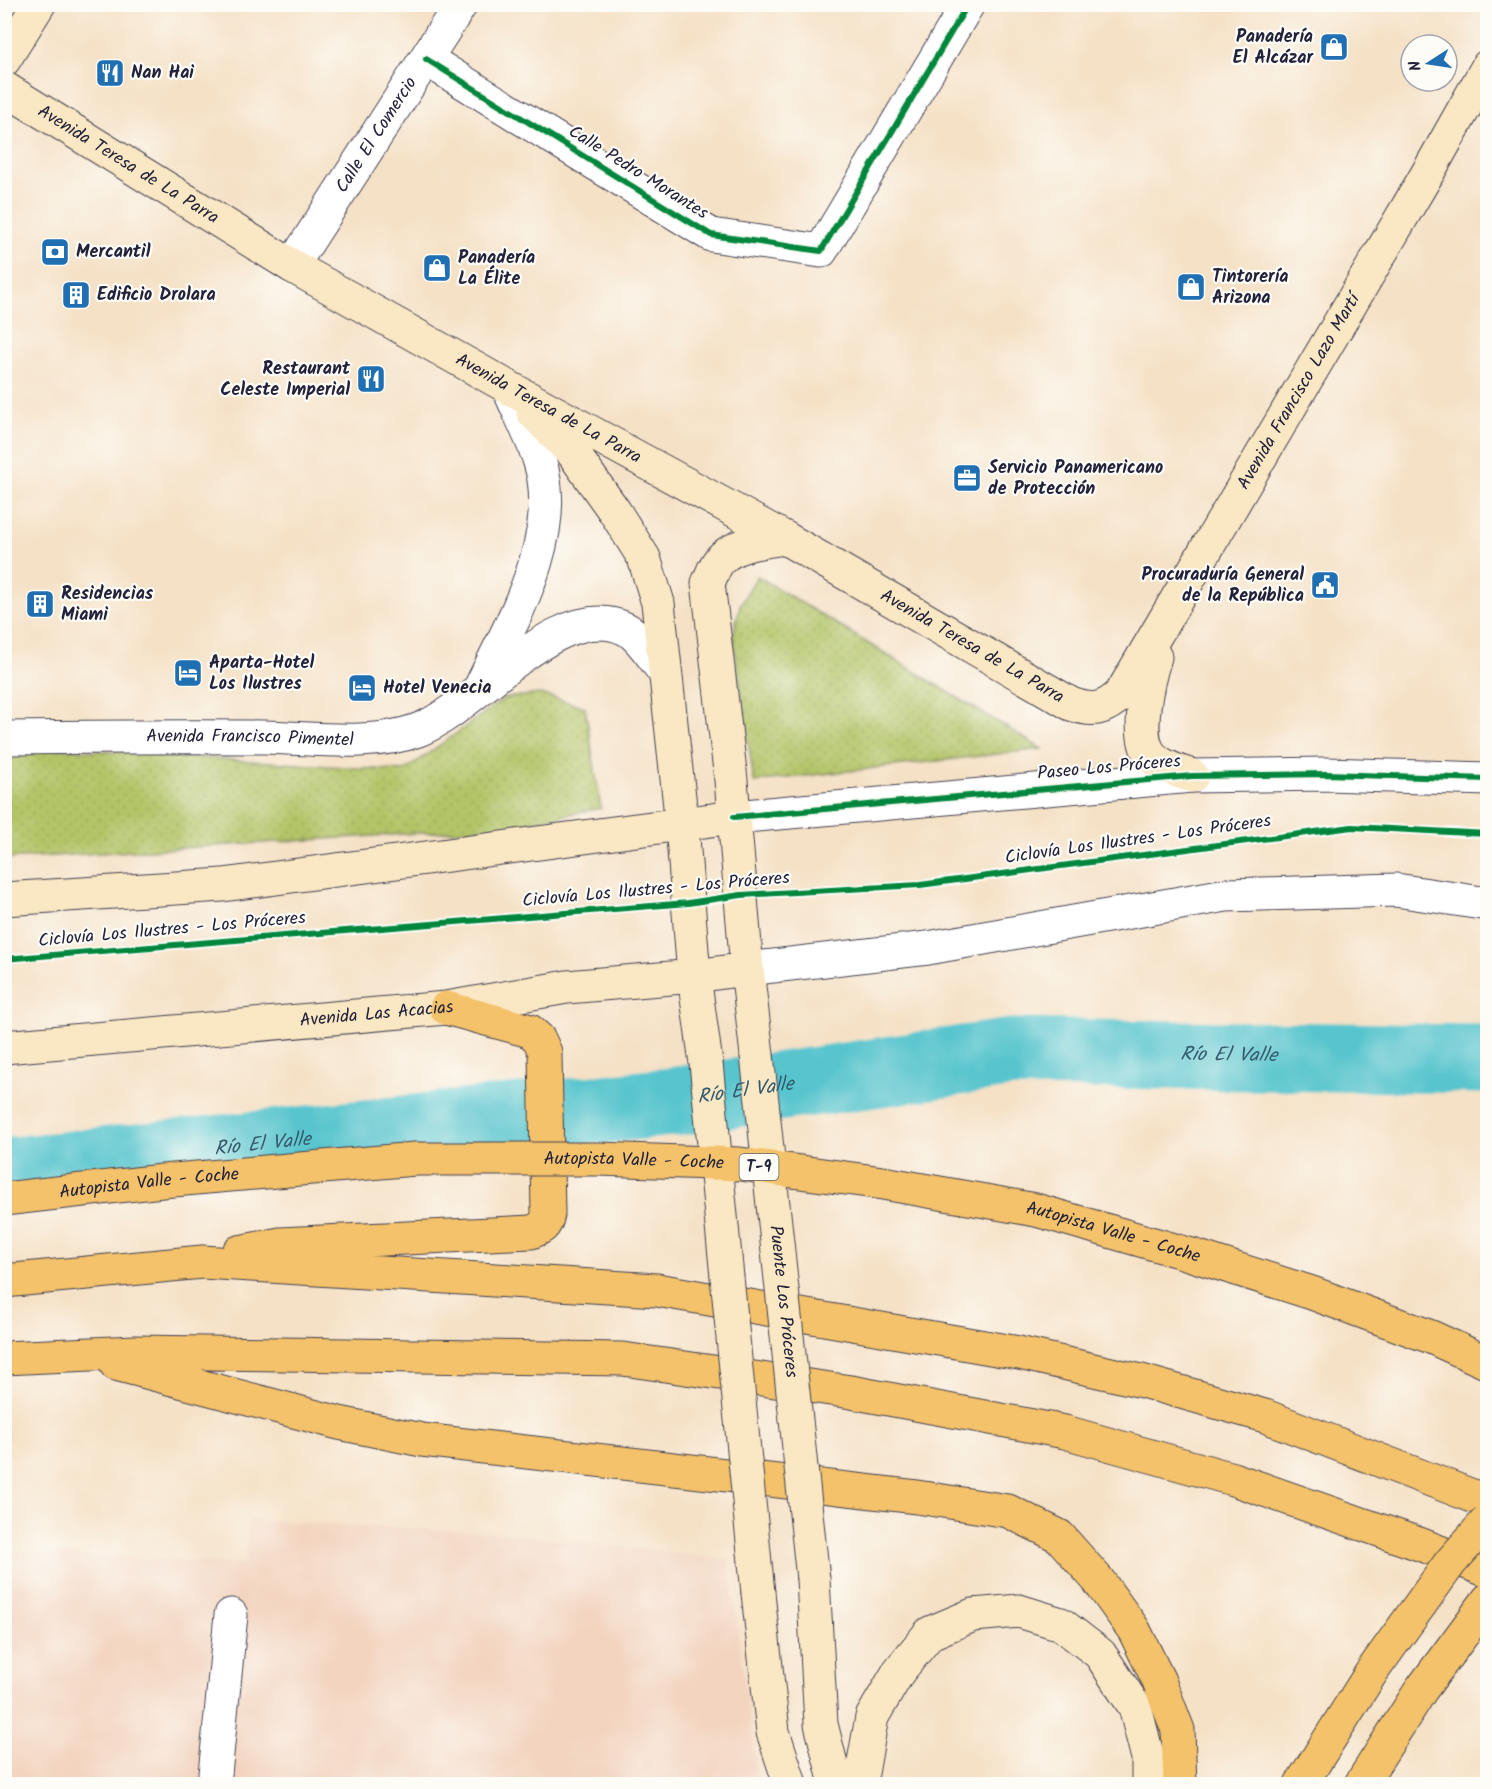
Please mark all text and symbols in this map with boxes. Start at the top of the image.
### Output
place label: Panadería El Alcázar [1233,23,1314,73]
shop icon: Panadería El Alcázar [1318,31,1350,63]
north arrow [1399,33,1459,93]
restaurant icon: Nan Hai [94,57,126,89]
text: N [1403,58,1429,73]
place label: Nan Hai [131,59,194,88]
street label: Calle El Comercio [328,71,425,199]
street label: Avenida Teresa de La Parra [32,98,225,232]
street label: Calle Pedro Morantes [562,118,714,228]
bank icon: Mercantil [39,236,71,268]
place label: Mercantil [76,238,151,267]
place label: Panadería La Élite [458,244,535,294]
shop icon: Panadería La Élite [421,252,453,284]
place label: Tintorería Arizona [1212,263,1288,313]
shop icon: Tintorería Arizona [1175,271,1207,303]
building icon: Edificio Drolara [60,279,92,311]
place label: Edificio Drolara [97,281,216,310]
street label: Avenida Francisco Lazo Martí [1230,286,1370,495]
street label: Avenida Teresa de La Parra [450,346,647,472]
place label: Restaurant Celeste Imperial [220,355,351,405]
restaurant icon: Restaurant Celeste Imperial [355,363,387,395]
place label: Servicio Panamericano de Protección [988,454,1163,504]
office icon: Servicio Panamericano de Protección [951,462,983,494]
place label: Procuraduría General de la República [1142,561,1304,611]
public building icon: Procuraduría General de la República [1309,569,1341,601]
place label: Residencias Miami [61,580,154,630]
street label: Avenida Teresa de La Parra [875,582,1070,712]
building icon: Residencias Miami [24,588,56,620]
place label: Aparta-Hotel Los Ilustres [209,649,314,699]
hotel icon: Aparta-Hotel Los Ilustres [172,657,204,689]
hotel icon: Hotel Venecia [346,672,378,704]
place label: Hotel Venecia [383,674,491,703]
street label: Avenida Francisco Pimentel [146,722,355,755]
street label: Paseo Los Próceres [1036,747,1182,789]
street label: Ciclovía Los Ilustres - Los Próceres [1003,807,1273,873]
street label: Ciclovía Los Ilustres - Los Próceres [521,864,791,916]
street label: Ciclovía Los Ilustres - Los Próceres [37,904,307,956]
street label: Avenida Las Acacias [298,992,456,1035]
water label: Río El Valle [1180,1039,1280,1072]
water label: Río El Valle [695,1068,798,1114]
water label: Río El Valle [213,1124,314,1166]
street label: Autopista Valle - Coche [544,1145,725,1178]
road number: T-9 [740,1154,778,1180]
street label: Autopista Valle - Coche [58,1160,240,1207]
street label: Autopista Valle - Coche [1024,1194,1204,1271]
street label: Puente Los Próceres [761,1224,806,1380]

